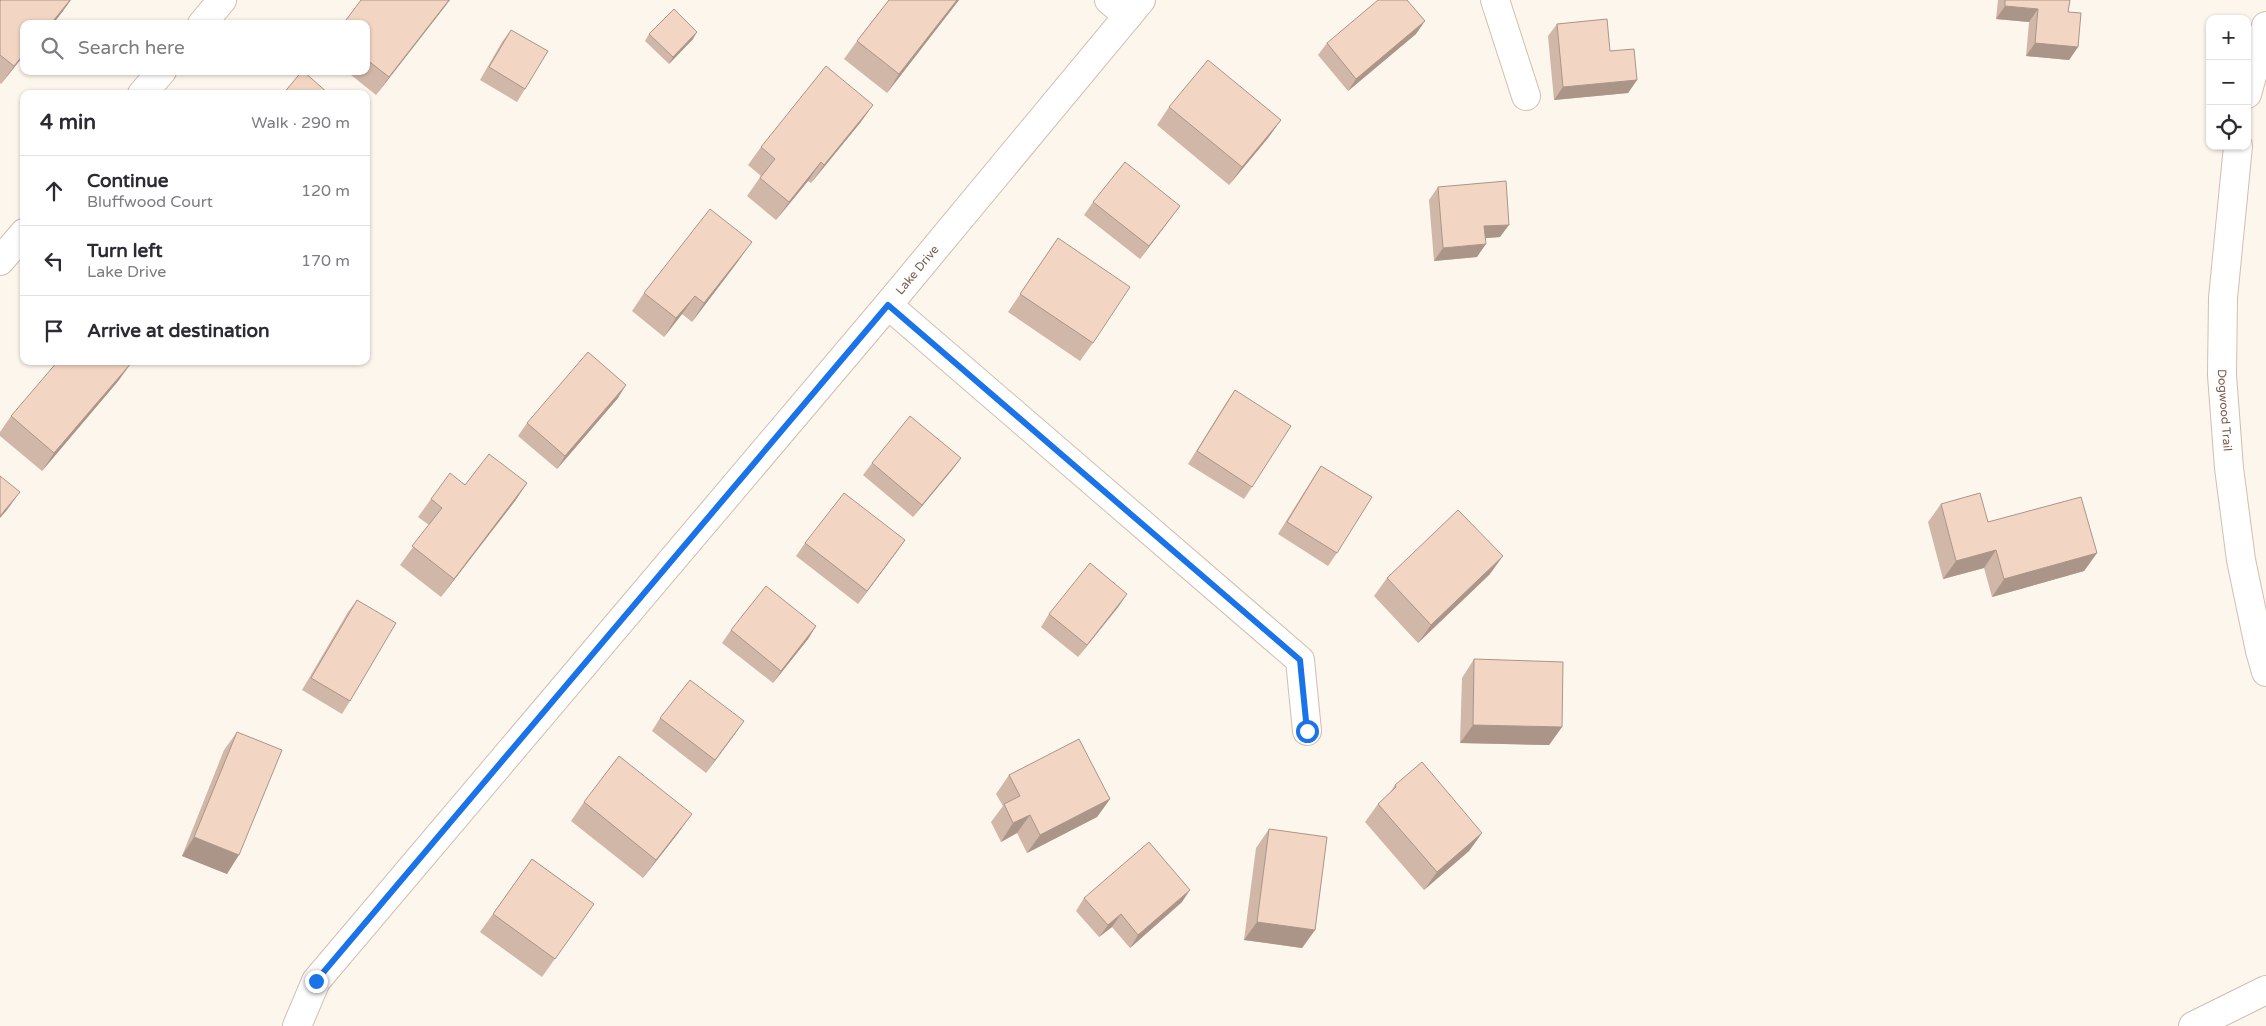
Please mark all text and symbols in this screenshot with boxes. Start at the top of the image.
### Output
map controls [2206,15,2251,150]
button: + [2206,15,2251,60]
search box [20,20,370,75]
icon: search [38,34,66,62]
text: Search here [78,37,185,59]
button: − [2206,60,2251,105]
button: locate [2206,105,2251,150]
text: 4 min [40,110,96,135]
text: Walk · 290 m [251,113,350,133]
text: Continue [87,170,169,192]
icon: ahead [40,177,68,205]
text: 120 m [301,181,350,201]
text: Bluffwood Court [87,192,213,212]
text: Turn left [87,240,163,262]
street label: Lake Drive [893,242,942,297]
icon: left [40,247,68,275]
text: 170 m [301,251,350,271]
text: Lake Drive [87,262,166,282]
icon: arrive [40,317,68,345]
text: Arrive at destination [87,320,270,342]
street label: Dogwood Trail [2215,369,2235,452]
route start [1296,720,1319,743]
route end [305,970,328,993]

